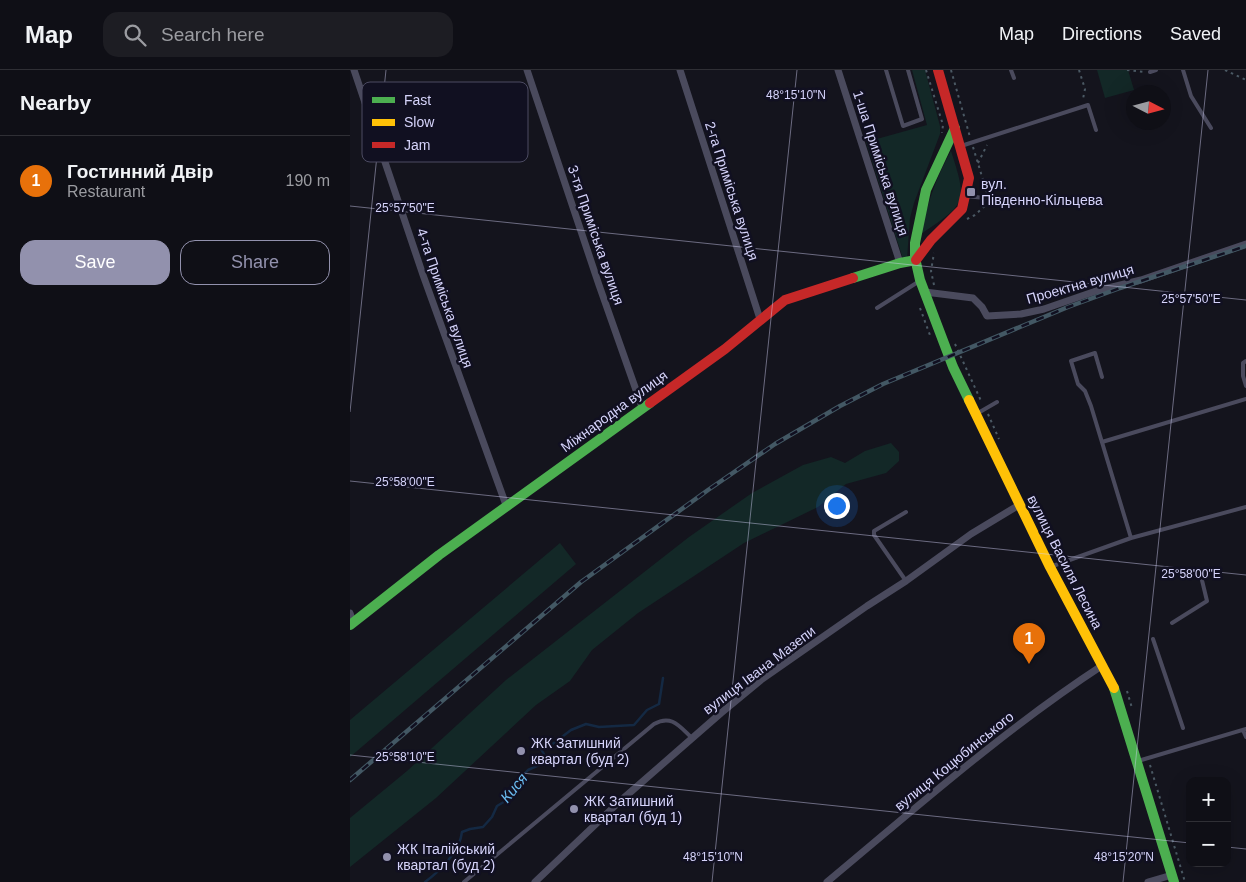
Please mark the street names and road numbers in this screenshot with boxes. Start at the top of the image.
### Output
street label: 1-ша Приміська вулиця [850,88,912,238]
street label: 2-га Приміська вулиця [702,120,762,262]
street label: 3-тя Приміська вулиця [565,163,627,307]
street label: 4-та Приміська вулиця [414,226,476,370]
street label: Проектна вулиця [1024,261,1136,307]
street label: Міжнародна вулиця [558,367,670,455]
street label: вулиця Василя Лесина [1024,492,1106,632]
street label: вулиця Івана Мазепи [700,623,818,717]
street label: вулиця Коцюбинського [891,708,1017,814]

